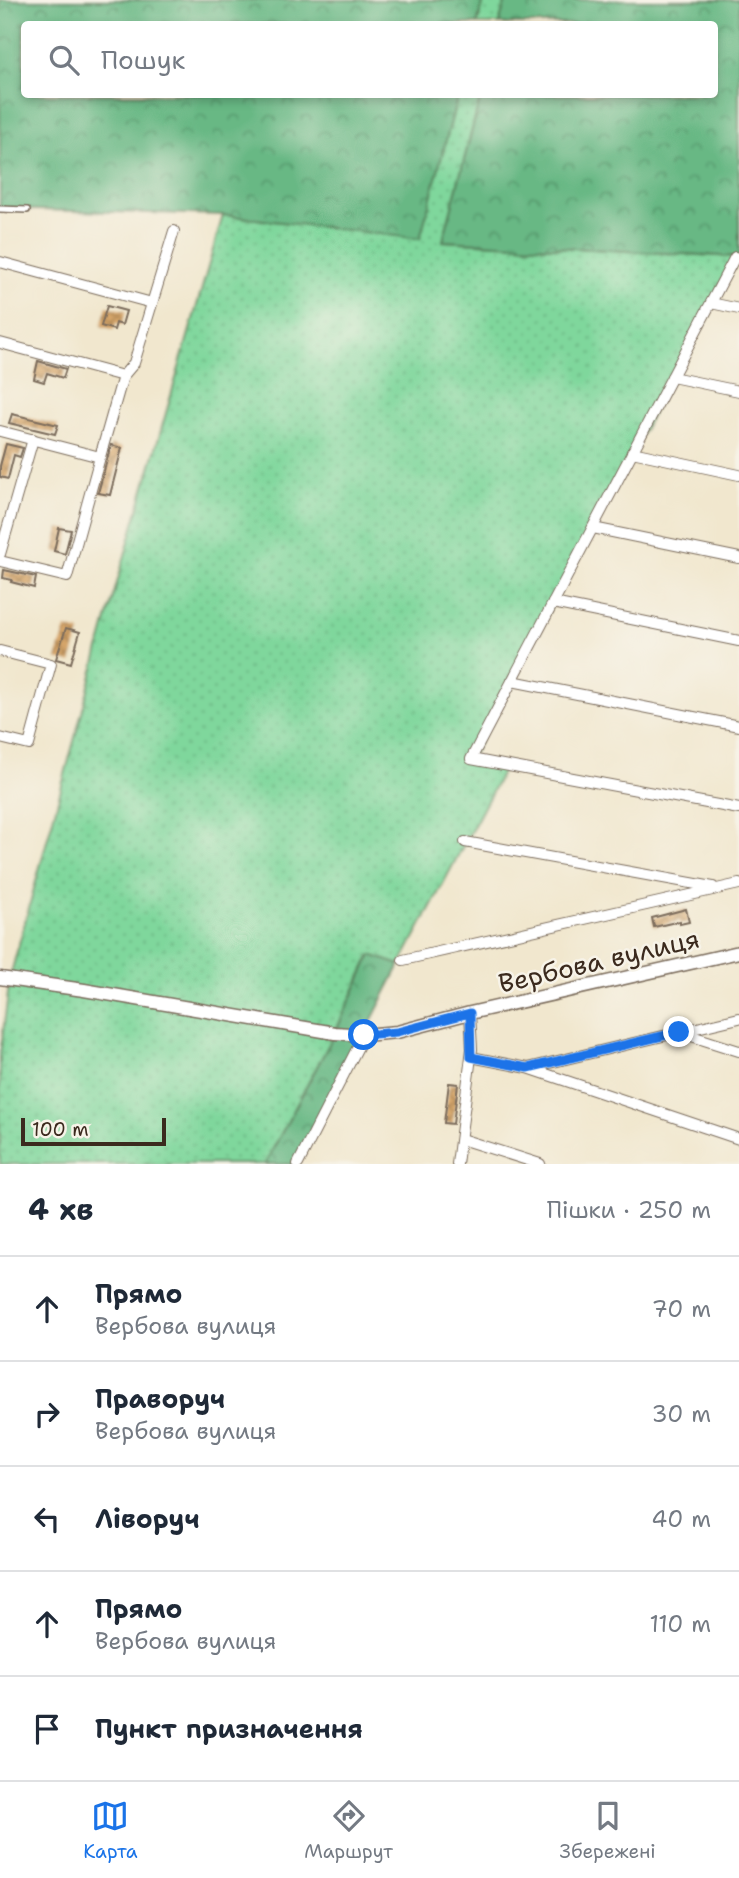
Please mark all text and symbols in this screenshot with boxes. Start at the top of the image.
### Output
search box [21,21,718,98]
icon: search [45,41,83,79]
text: Пошук [101,42,185,77]
street label: Вербова вулиця [495,920,703,1001]
route end [663,1016,694,1047]
route start [348,1019,379,1050]
scale bar [21,1115,166,1147]
text: 100 m [32,1117,89,1142]
text: 4 хв [28,1189,93,1230]
text: Пішки · 250 m [547,1195,711,1225]
text: Прямо [95,1276,183,1311]
icon: ahead [28,1290,66,1328]
text: 70 m [652,1294,711,1324]
text: Вербова вулиця [95,1311,276,1341]
text: Праворуч [95,1381,225,1416]
icon: right [28,1395,66,1433]
text: 30 m [652,1399,711,1429]
text: Вербова вулиця [95,1416,276,1446]
icon: left [28,1500,66,1538]
text: Ліворуч [95,1501,200,1536]
text: 40 m [651,1504,711,1534]
text: Прямо [95,1591,183,1626]
icon: ahead [28,1605,66,1643]
text: 110 m [649,1609,711,1639]
text: Вербова вулиця [95,1626,276,1656]
icon: arrive [28,1710,66,1748]
text: Пункт призначення [95,1711,363,1746]
tab: Карта [83,1797,138,1864]
tab: Маршрут [304,1797,393,1864]
tab: Збережені [559,1797,656,1864]

